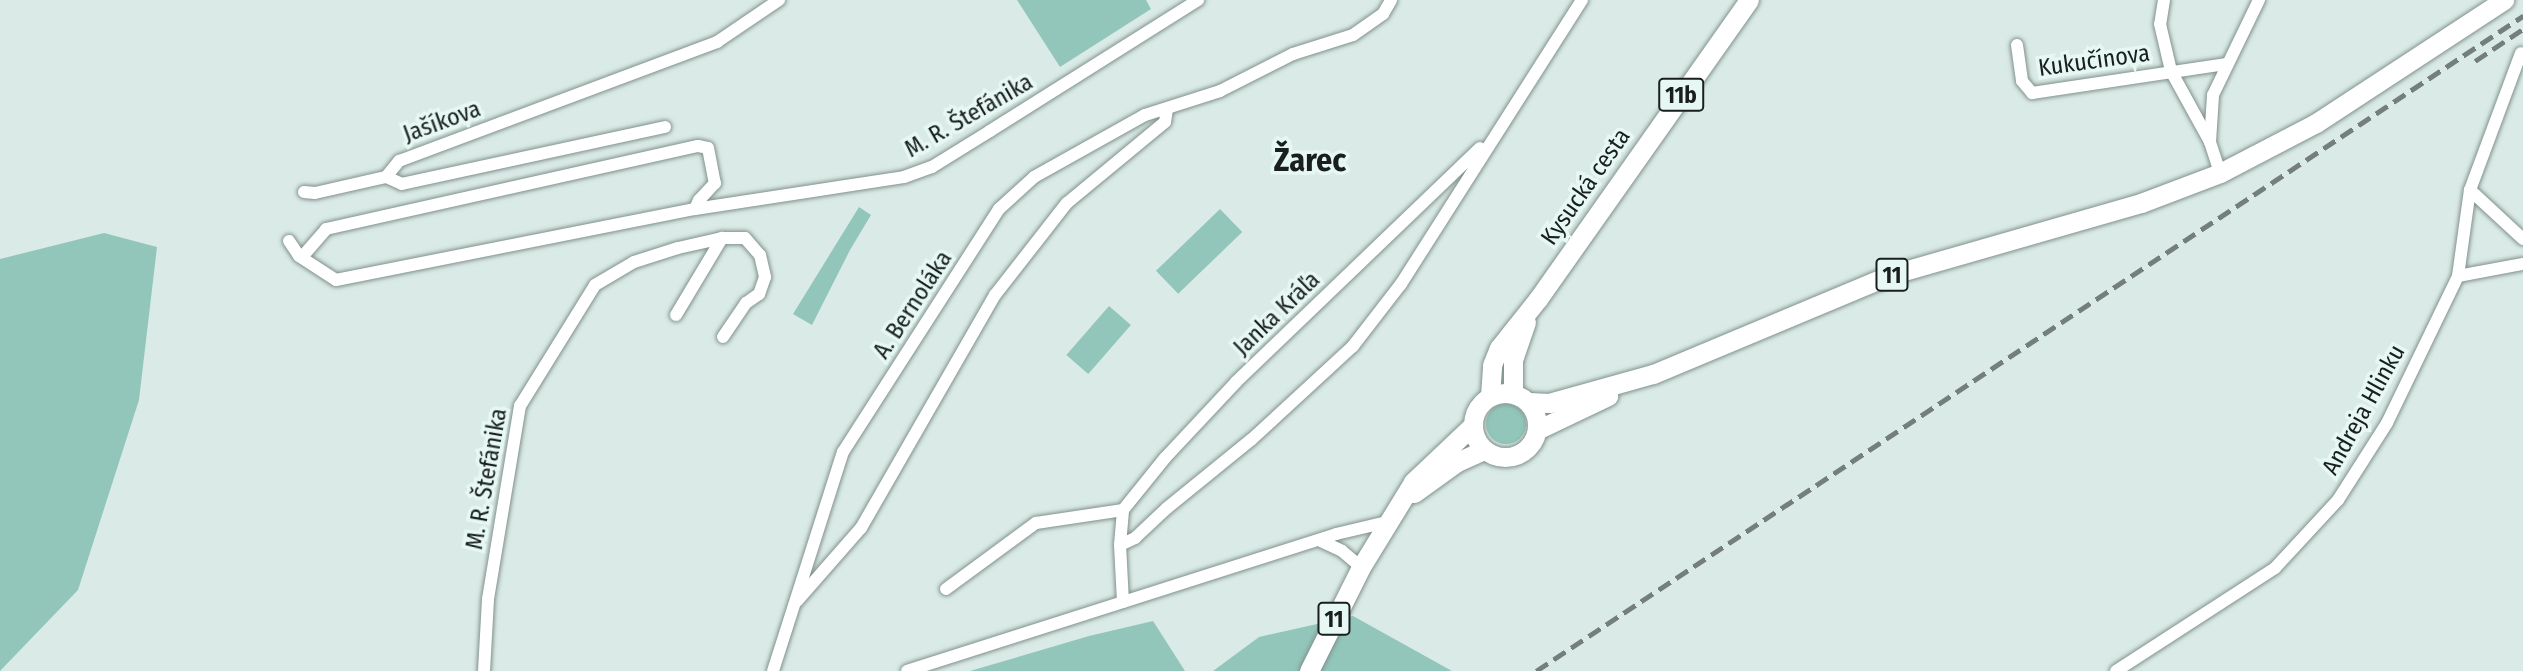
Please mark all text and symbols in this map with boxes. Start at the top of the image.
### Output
street label: Kukučínova [2036,39,2152,83]
street label: M. R. Štefánika [900,68,1038,164]
road number: 11b [1656,76,1706,114]
street label: Jašíkova [399,95,485,149]
street label: Kysucká cesta [1535,123,1637,251]
district label: Žarec [1274,141,1346,179]
street label: A. Bernoláka [868,246,958,364]
road number: 11 [1874,256,1910,294]
street label: Janka Kráľa [1228,266,1326,362]
street label: Andreja Hlinku [2316,340,2412,480]
street label: M. R. Štefánika [460,406,514,552]
road number: 11 [1316,600,1352,638]

